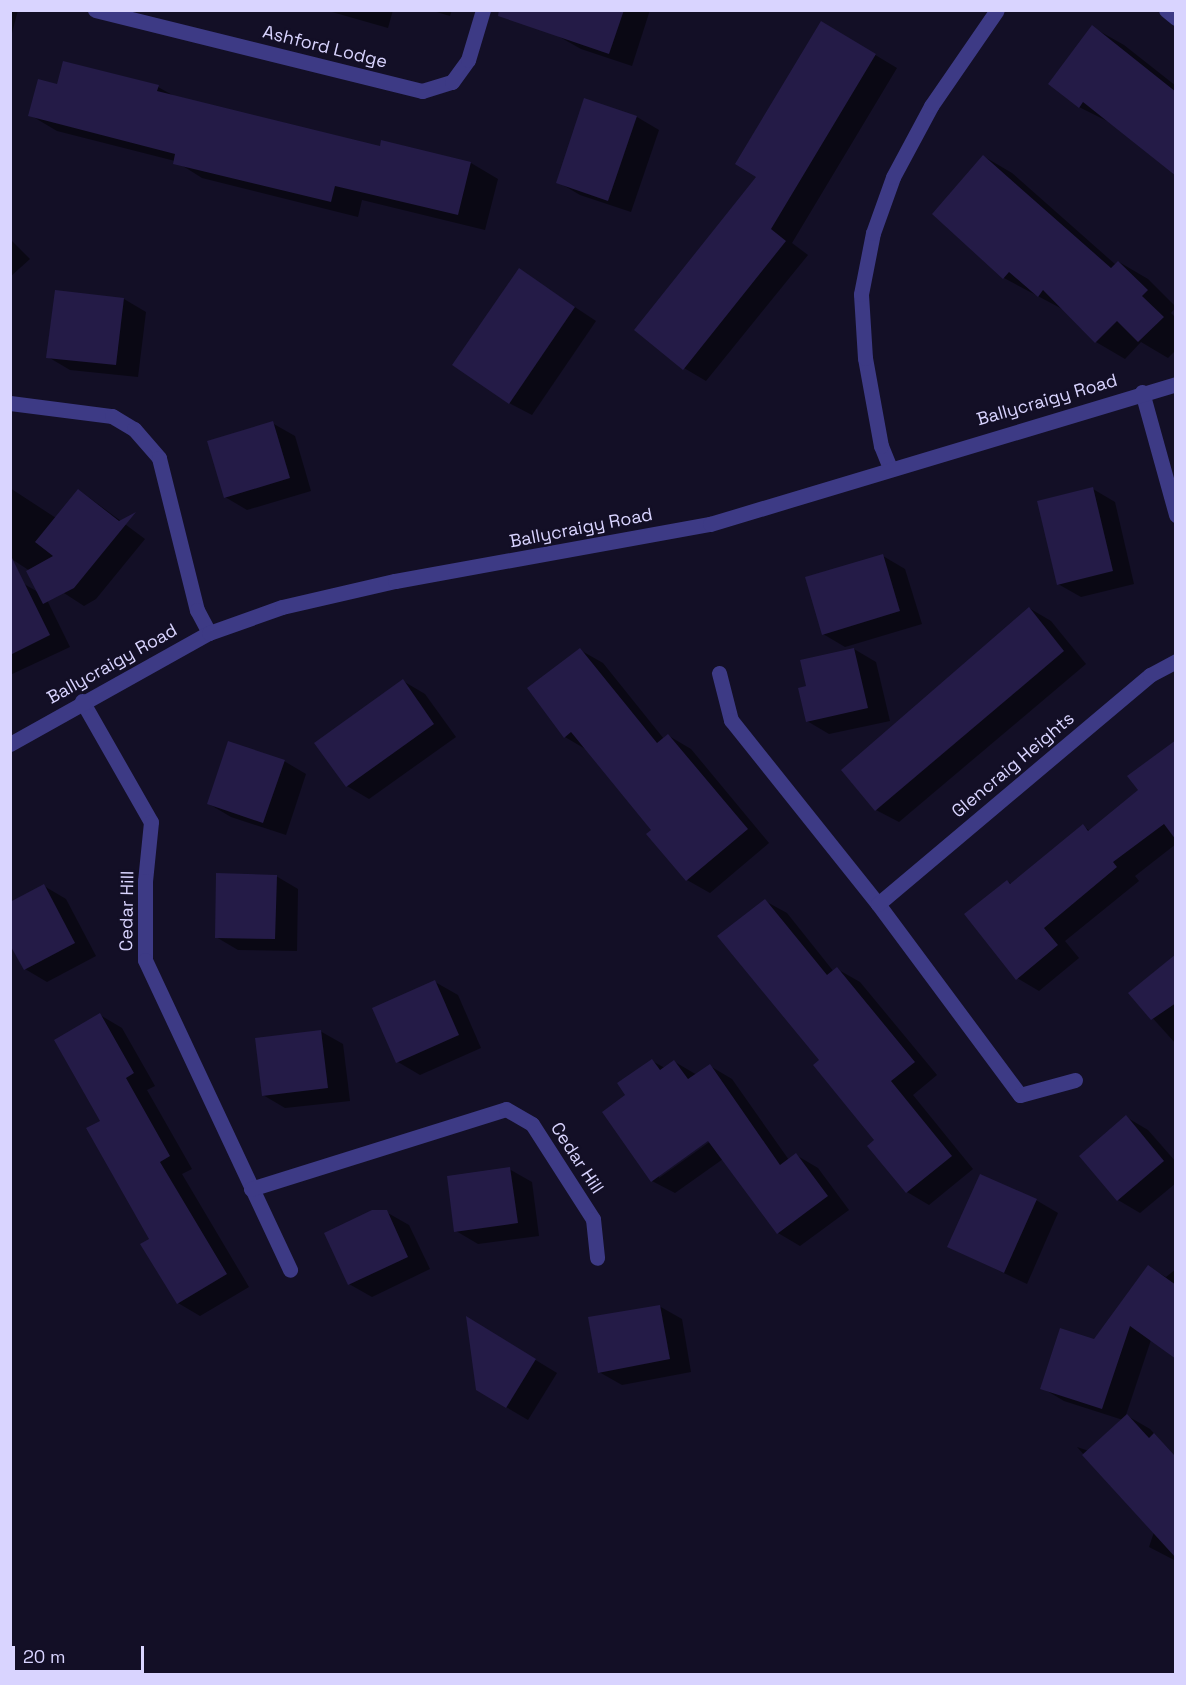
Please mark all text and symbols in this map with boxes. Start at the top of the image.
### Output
street label: Ashford Lodge [260,21,390,73]
street label: Ballycraigy Road [974,370,1120,430]
street label: Ballycraigy Road [508,504,654,552]
street label: Ballycraigy Road [43,619,181,709]
street label: Glencraig Heights [947,708,1079,822]
street label: Cedar Hill [115,871,139,951]
street label: Cedar Hill [546,1118,608,1198]
scale bar [15,1634,147,1672]
text: 20 m [23,1645,66,1668]

